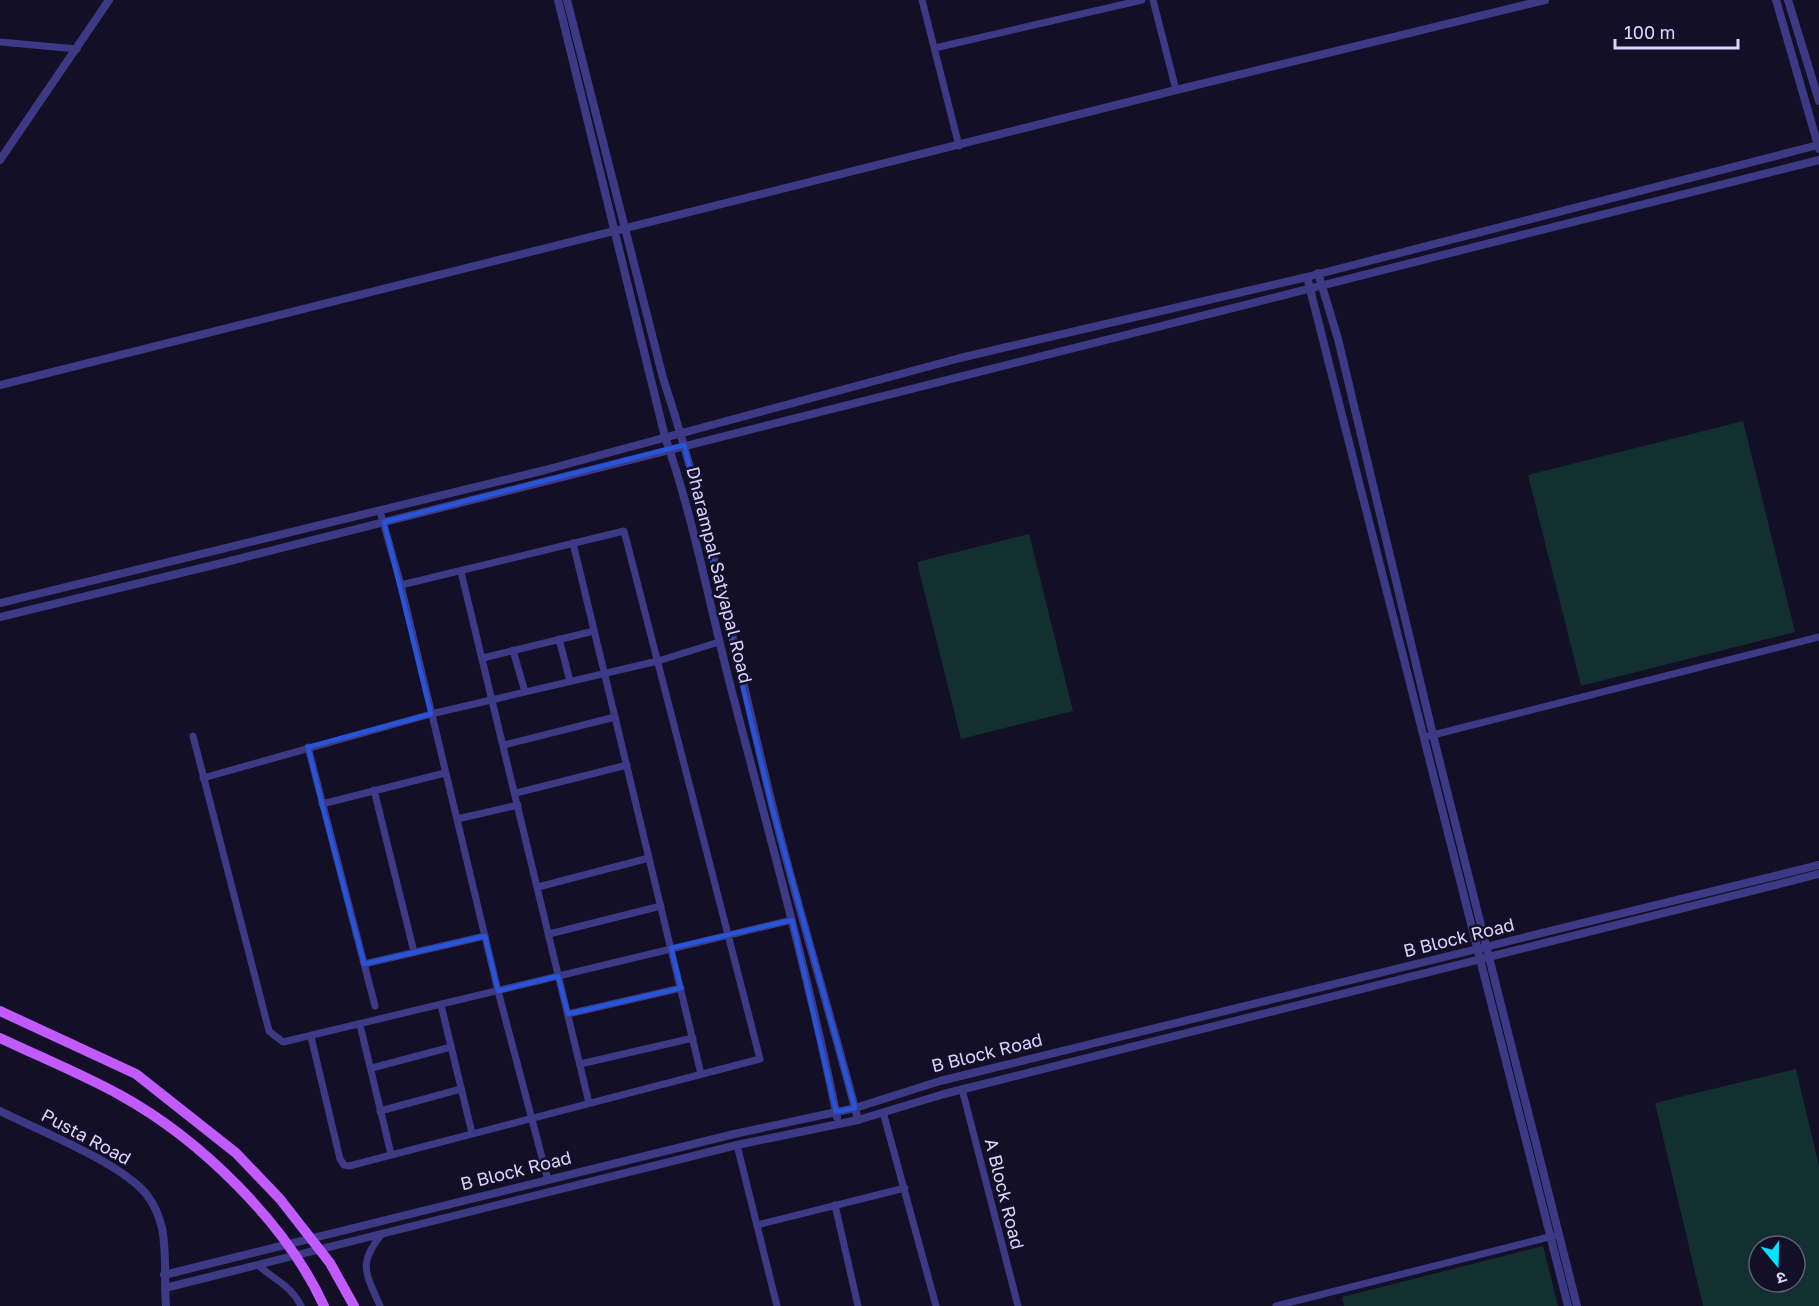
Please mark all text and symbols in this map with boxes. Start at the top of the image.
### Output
scale bar [1615,12,1738,50]
text: 100 m [1624,21,1675,43]
street label: Dharampal Satyapal Road [682,464,758,685]
street label: B Block Road [1401,913,1517,961]
street label: B Block Road [929,1028,1045,1076]
street label: Pusta Road [38,1103,135,1169]
street label: A Block Road [981,1136,1029,1252]
street label: B Block Road [458,1146,574,1194]
north arrow [1747,1234,1807,1294]
text: उ [1774,1267,1790,1289]

